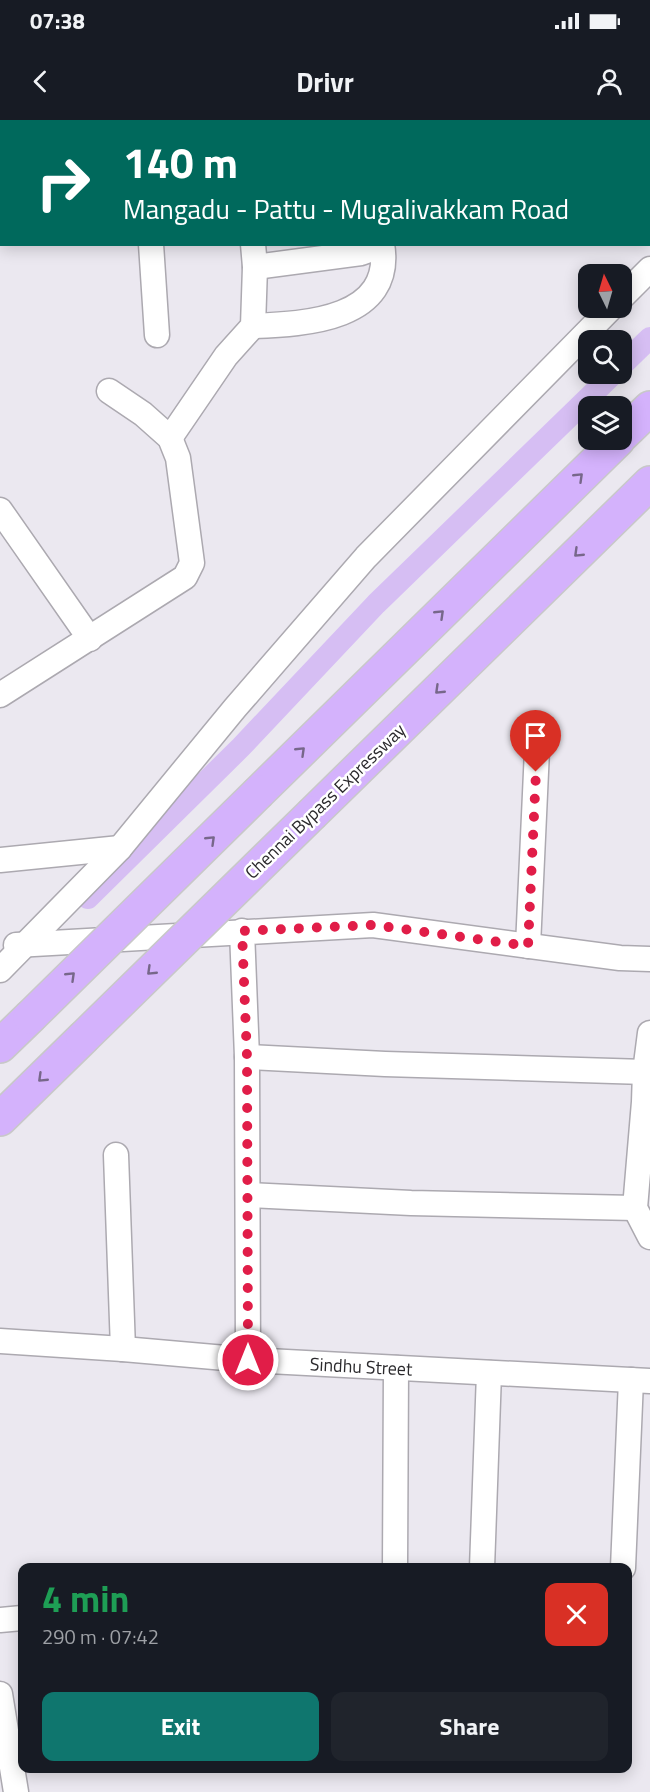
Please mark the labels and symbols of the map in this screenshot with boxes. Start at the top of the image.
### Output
north arrow [578,264,632,318]
one-way arrow [572,474,583,485]
one-way arrow [575,546,586,557]
one-way arrow [434,610,444,621]
one-way arrow [435,682,446,693]
pin [510,710,561,772]
street label: Chennai Bypass Expressway [239,717,412,885]
one-way arrow [293,747,304,758]
one-way arrow [203,836,214,847]
one-way arrow [147,964,158,975]
one-way arrow [64,973,75,984]
one-way arrow [38,1071,49,1082]
position arrow [216,1328,280,1392]
street label: Sindhu Street [309,1350,414,1382]

